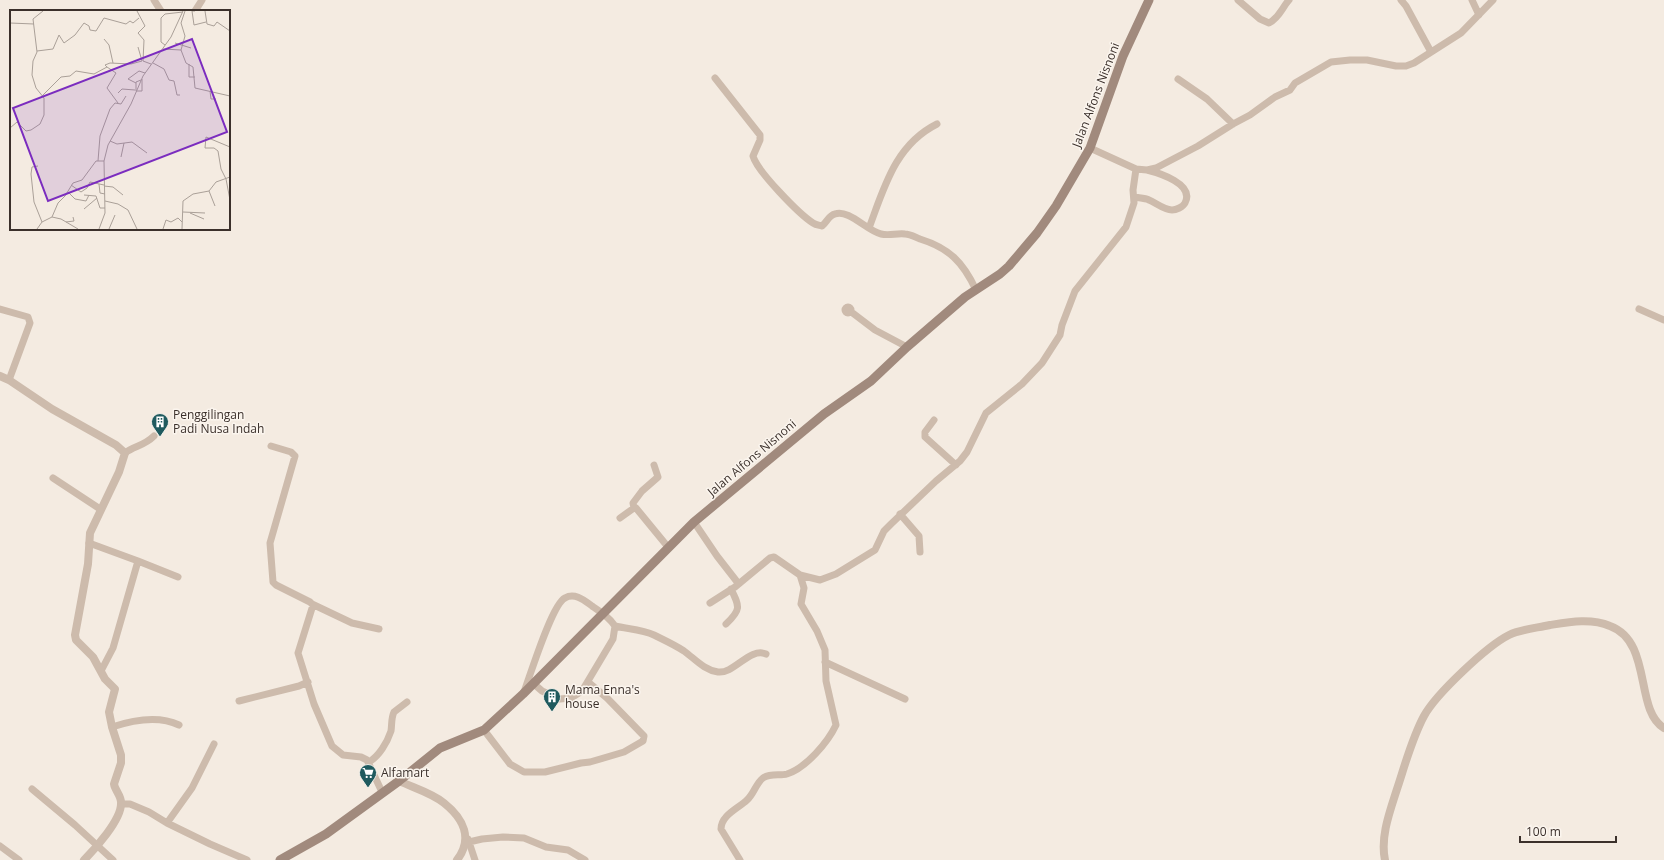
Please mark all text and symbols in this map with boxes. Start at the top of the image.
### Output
inset map [10,10,230,230]
street label: Jalan Alfons Nisnoni [1067,40,1123,151]
place label: Penggilingan Padi Nusa Indah [173,406,264,437]
building icon: Penggilingan Padi Nusa Indah [150,412,170,437]
street label: Jalan Alfons Nisnoni [703,415,800,500]
place label: Mama Enna's house [565,681,640,712]
building icon: Mama Enna's house [542,687,562,712]
supermarket icon: Alfamart [358,763,378,788]
place label: Alfamart [381,764,429,781]
scale bar [1520,818,1616,844]
text: 100 m [1526,823,1561,840]

